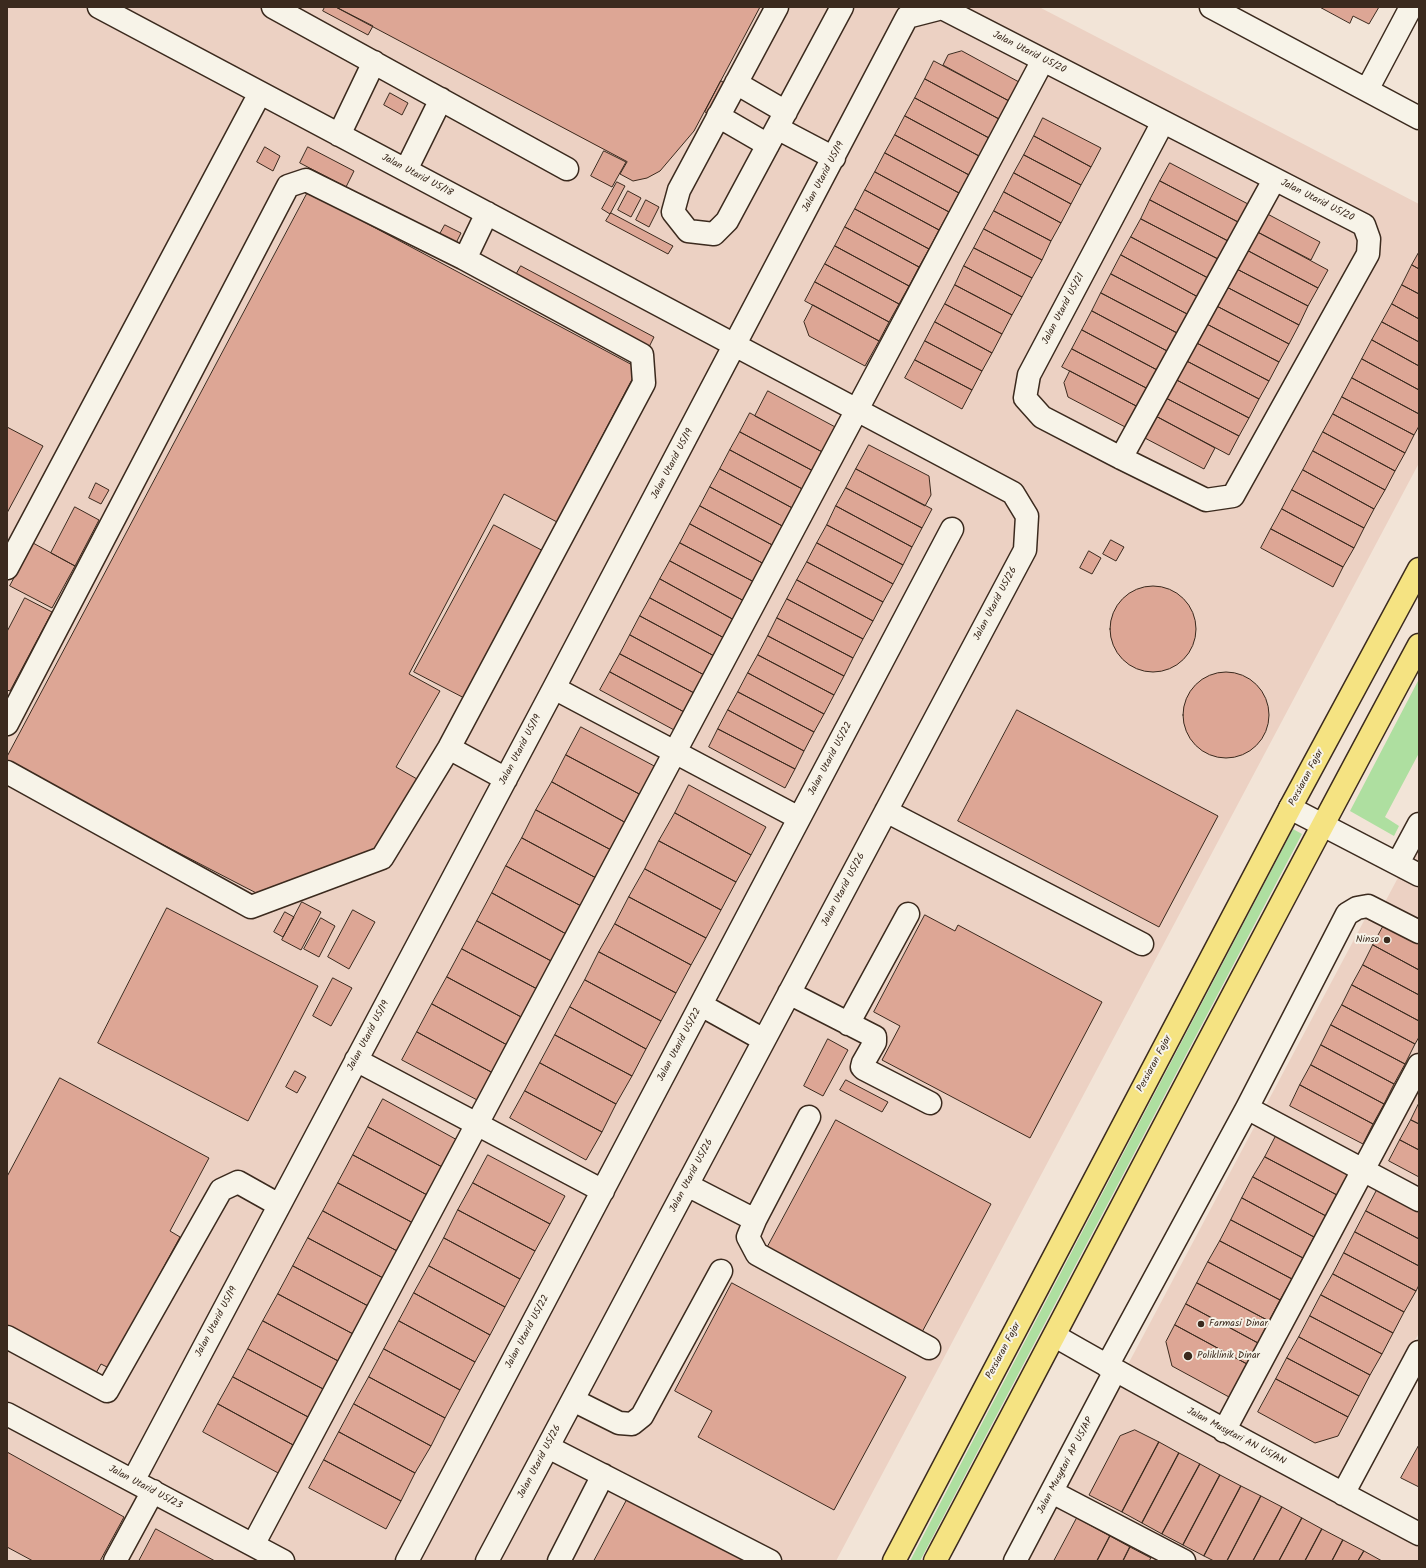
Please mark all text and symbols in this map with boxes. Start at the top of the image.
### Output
street label: Jalan Utarid U5/20 [990,29,1068,77]
street label: Jalan Utarid U5/19 [800,140,848,214]
street label: Jalan Utarid U5/18 [379,152,455,200]
street label: Jalan Utarid U5/20 [1278,177,1356,225]
street label: Jalan Utarid U5/21 [1040,271,1088,347]
street label: Jalan Utarid U5/19 [649,427,697,501]
street label: Jalan Utarid U5/26 [972,565,1020,643]
street label: Jalan Utarid U5/19 [497,713,545,787]
street label: Jalan Utarid U5/22 [807,720,855,798]
street label: Persiaran Fajar [1287,748,1327,808]
street label: Jalan Utarid U5/26 [820,851,868,929]
place label: Ninso [1356,934,1379,946]
marker: Ninso [1382,935,1392,945]
street label: Jalan Utarid U5/19 [345,999,393,1073]
street label: Jalan Utarid U5/22 [656,1006,704,1084]
street label: Persiaran Fajar [1135,1034,1175,1094]
street label: Jalan Utarid U5/26 [668,1137,716,1215]
street label: Jalan Utarid U5/19 [193,1285,241,1359]
street label: Jalan Utarid U5/22 [504,1293,552,1371]
place label: Farmasi Dinar [1209,1318,1268,1330]
marker: Farmasi Dinar [1196,1319,1206,1329]
street label: Persiaran Fajar [984,1321,1024,1381]
marker: Poliklinik Dinar [1182,1350,1194,1362]
place label: Poliklinik Dinar [1197,1350,1260,1362]
street label: Jalan Musytari AN U5/AN [1184,1406,1288,1468]
street label: Jalan Musytari AP U5/AP [1035,1416,1097,1516]
street label: Jalan Utarid U5/26 [516,1423,564,1501]
street label: Jalan Utarid U5/23 [106,1464,184,1512]

